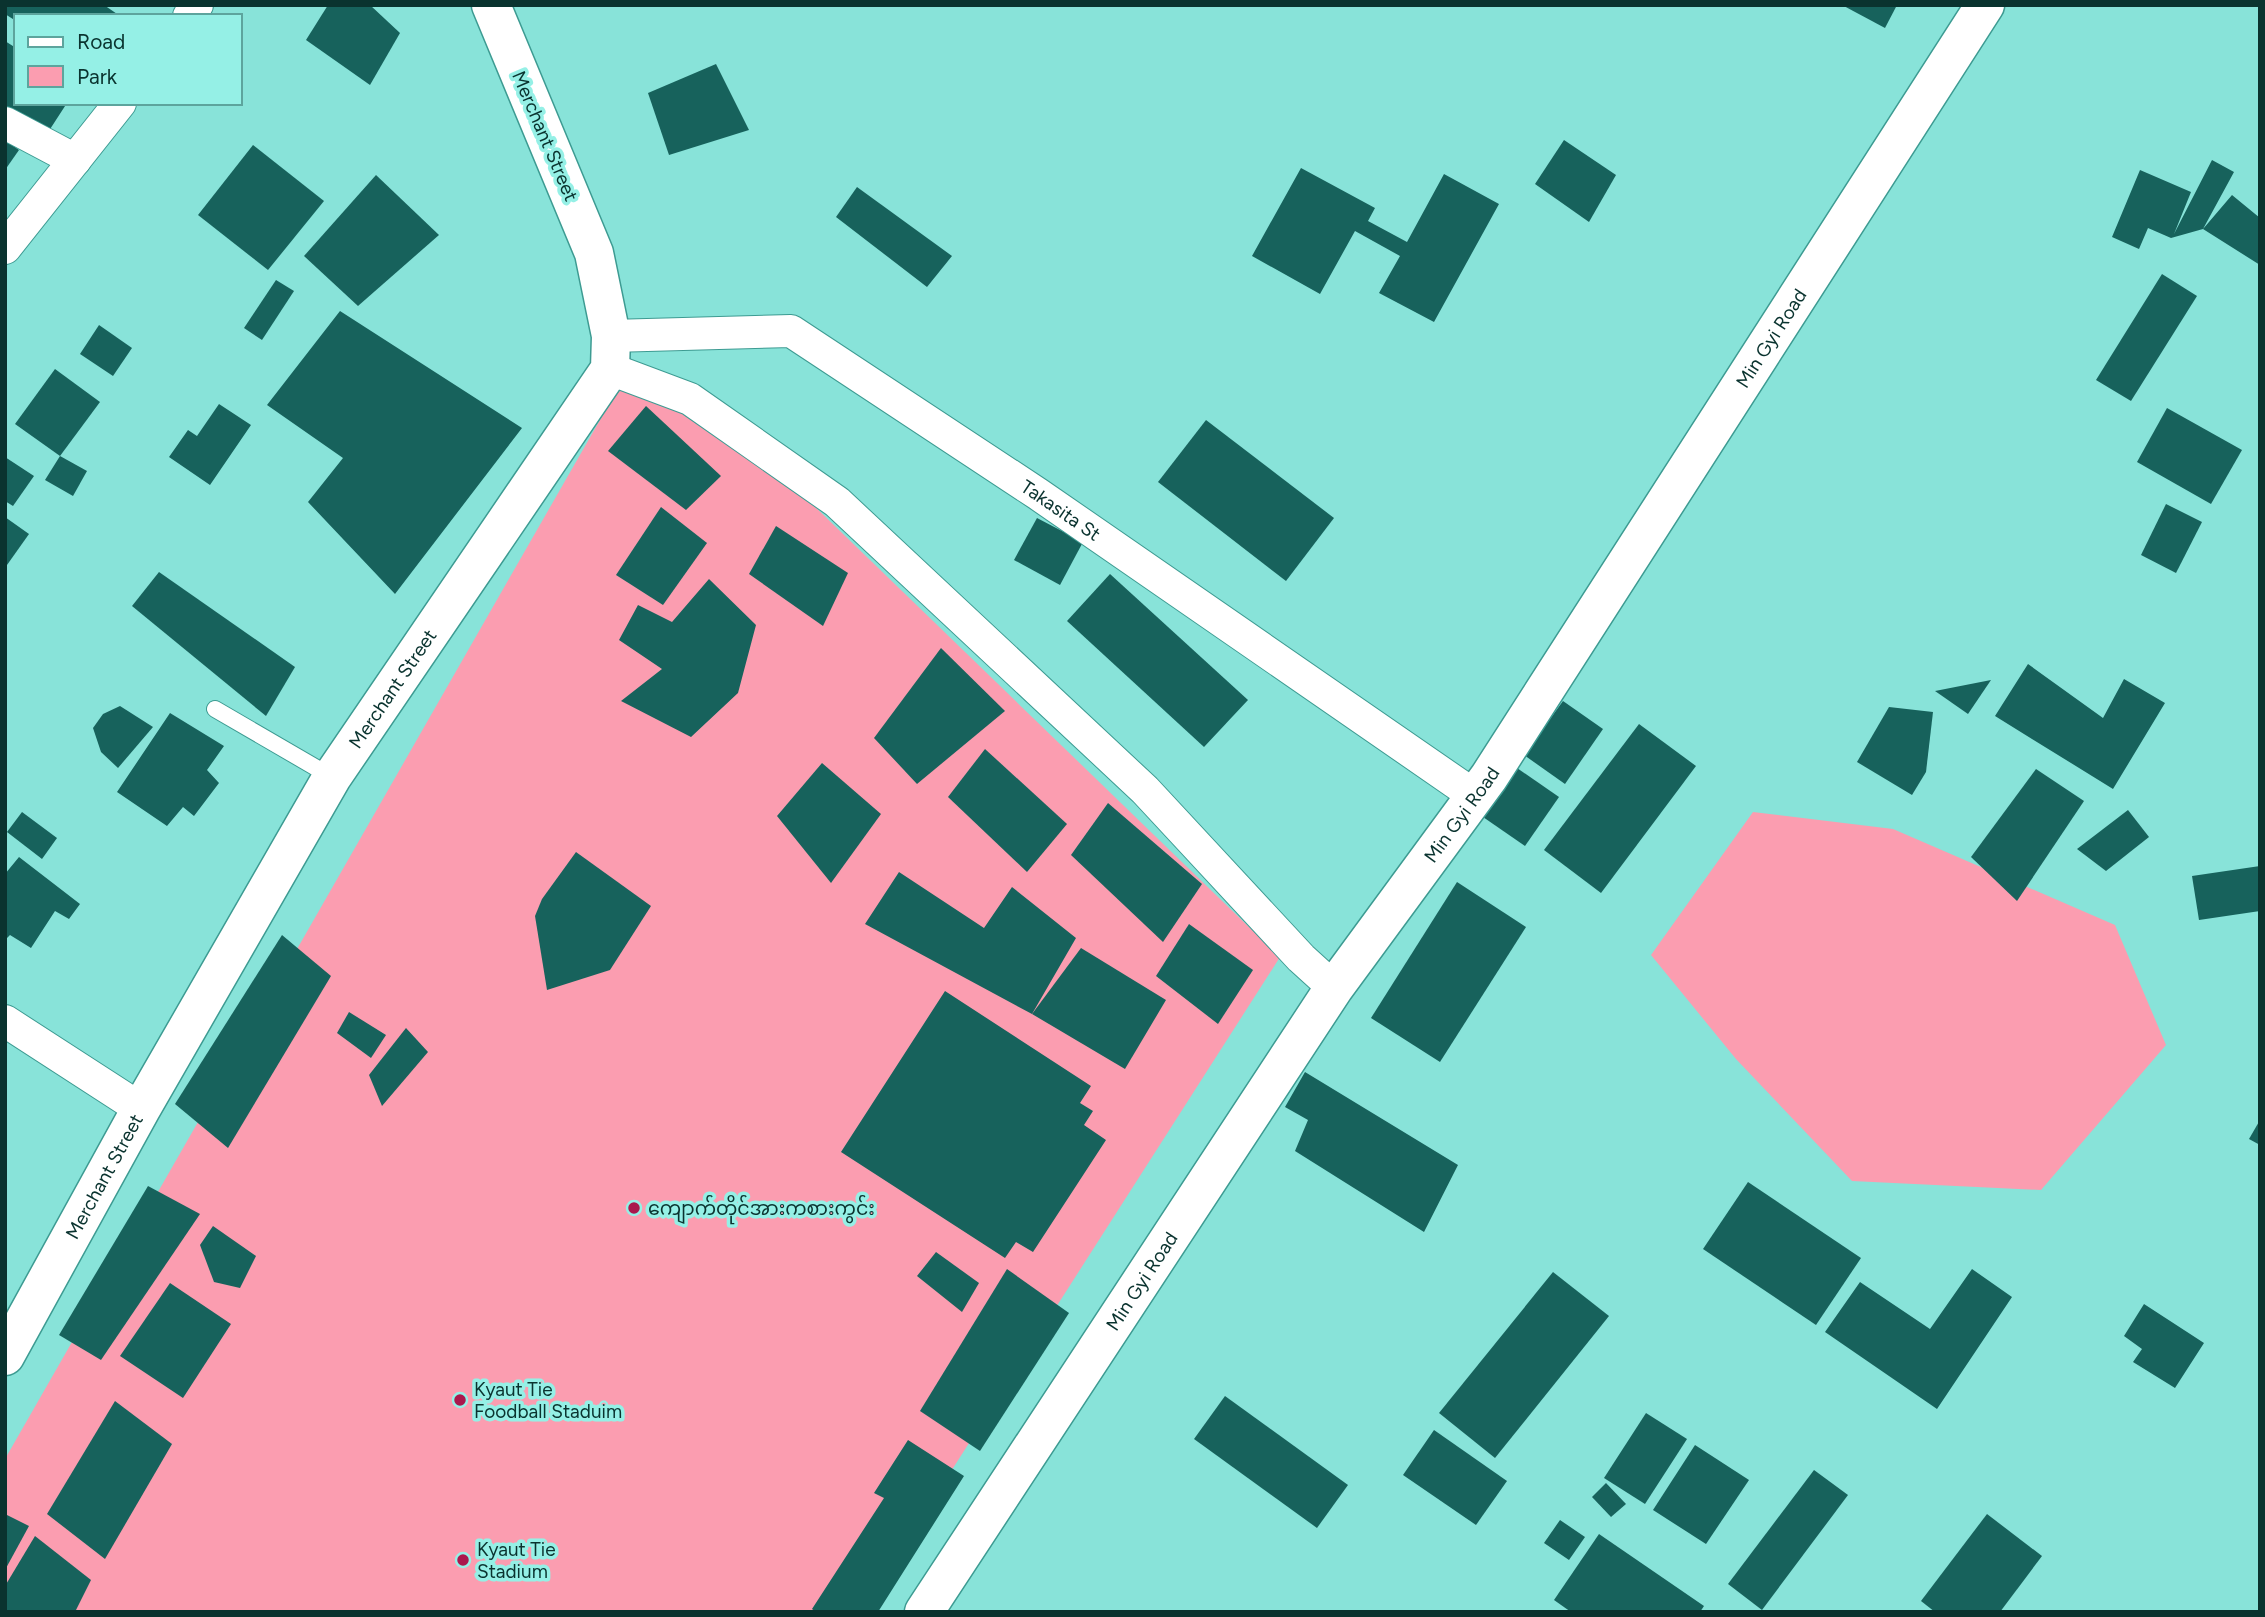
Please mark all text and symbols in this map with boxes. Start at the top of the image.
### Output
legend [14,14,242,105]
text: Road [77,29,125,54]
text: Park [77,64,118,89]
street label: Merchant Street [507,67,583,205]
street label: Min Gyi Road [1731,284,1811,392]
street label: Takasita St [1017,475,1105,545]
street label: Merchant Street [344,625,441,753]
street label: Min Gyi Road [1419,762,1504,867]
street label: Merchant Street [60,1110,148,1243]
place label: ကျောက်တိုင်အားကစားကွင်း [648,1194,875,1225]
marker: ကျောက်တိုင်အားကစားကွင်း [626,1200,642,1216]
street label: Min Gyi Road [1101,1227,1182,1335]
place label: Kyaut Tie Foodball Staduim [474,1378,622,1423]
marker: Kyaut Tie Foodball Staduim [452,1392,468,1408]
place label: Kyaut Tie Stadium [477,1538,556,1583]
marker: Kyaut Tie Stadium [455,1552,471,1568]

